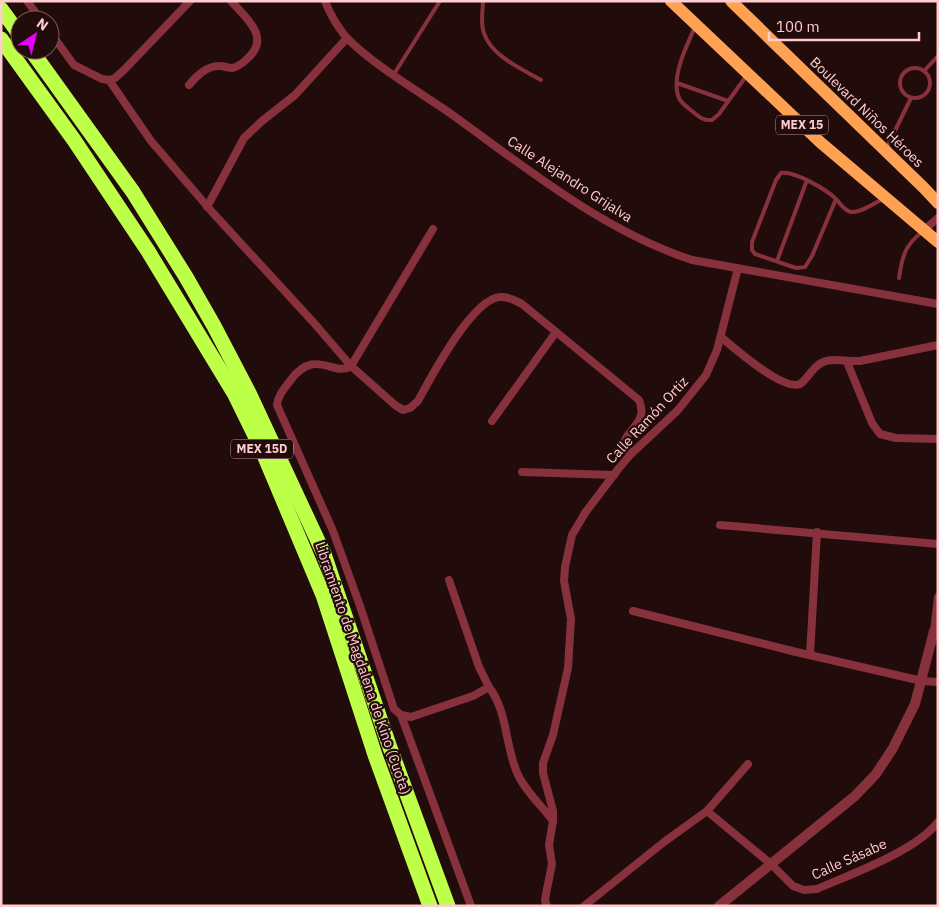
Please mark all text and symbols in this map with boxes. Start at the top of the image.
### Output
north arrow [10,10,60,60]
scale bar [769,10,919,42]
text: N [33,14,52,35]
text: 100 m [776,17,820,36]
street label: Boulevard Niños Héroes [806,53,928,171]
road number: MEX 15 [776,116,828,134]
street label: Calle Alejandro Grijalva [504,132,636,227]
street label: Calle Ramón Ortiz [602,372,692,467]
road number: MEX 15D [231,439,293,458]
street label: Libramiento de Magdalena de Kino (Cuota) [311,539,415,797]
street label: Calle Sásabe [809,834,890,884]

